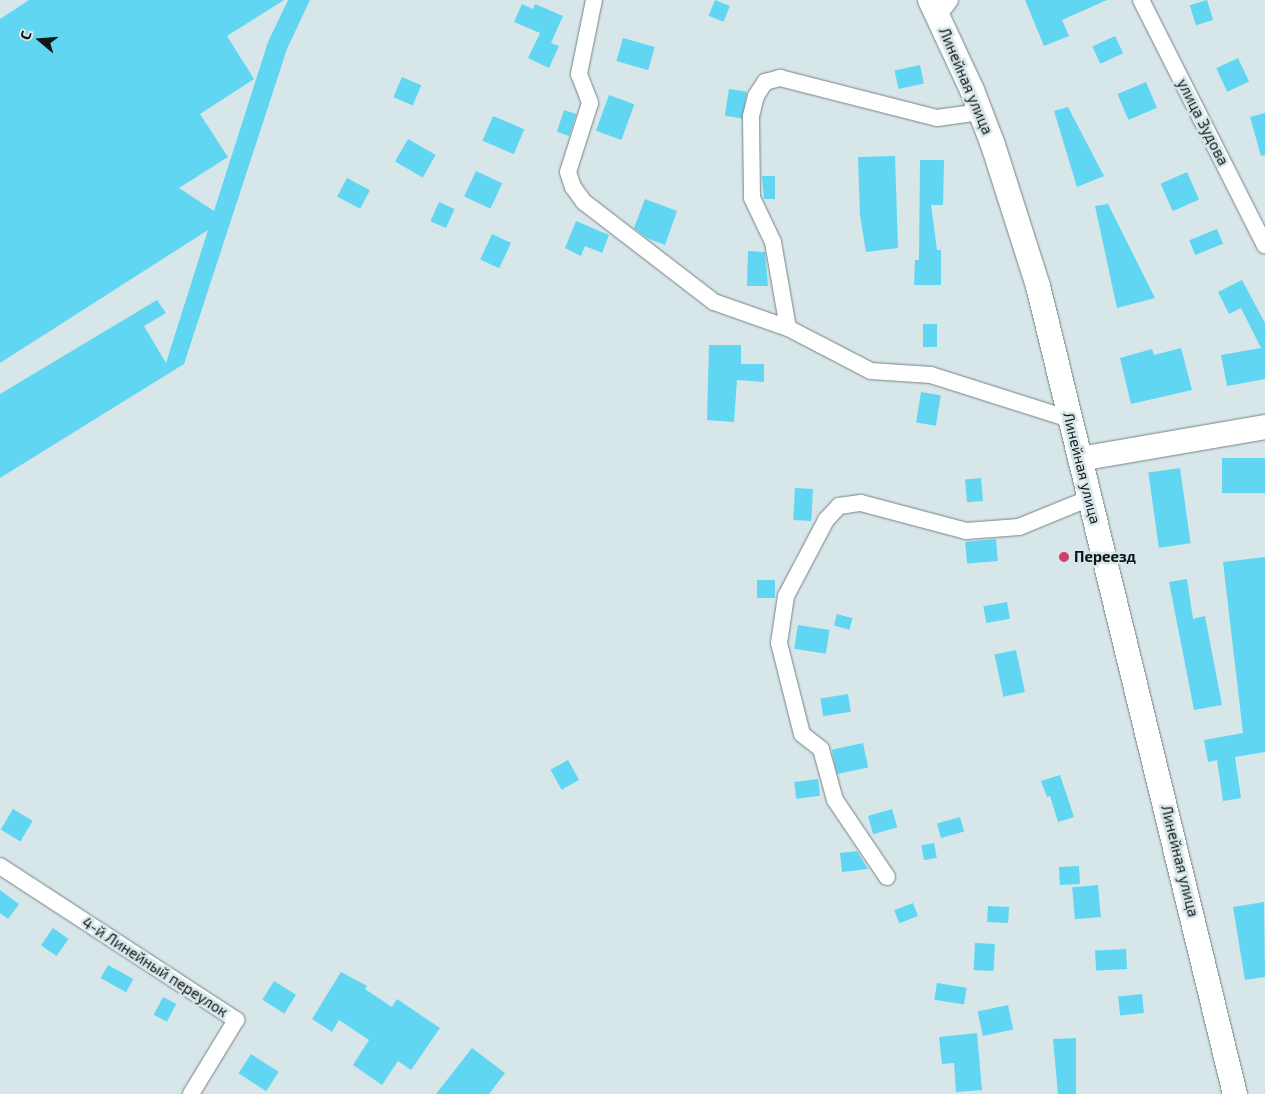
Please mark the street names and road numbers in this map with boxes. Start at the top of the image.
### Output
street label: Линейная улица [935,25,997,137]
street label: улица Зудова [1173,76,1233,168]
street label: Линейная улица [1059,410,1105,526]
street label: Линейная улица [1157,803,1203,919]
street label: 4-й Линейный переулок [79,913,231,1021]

